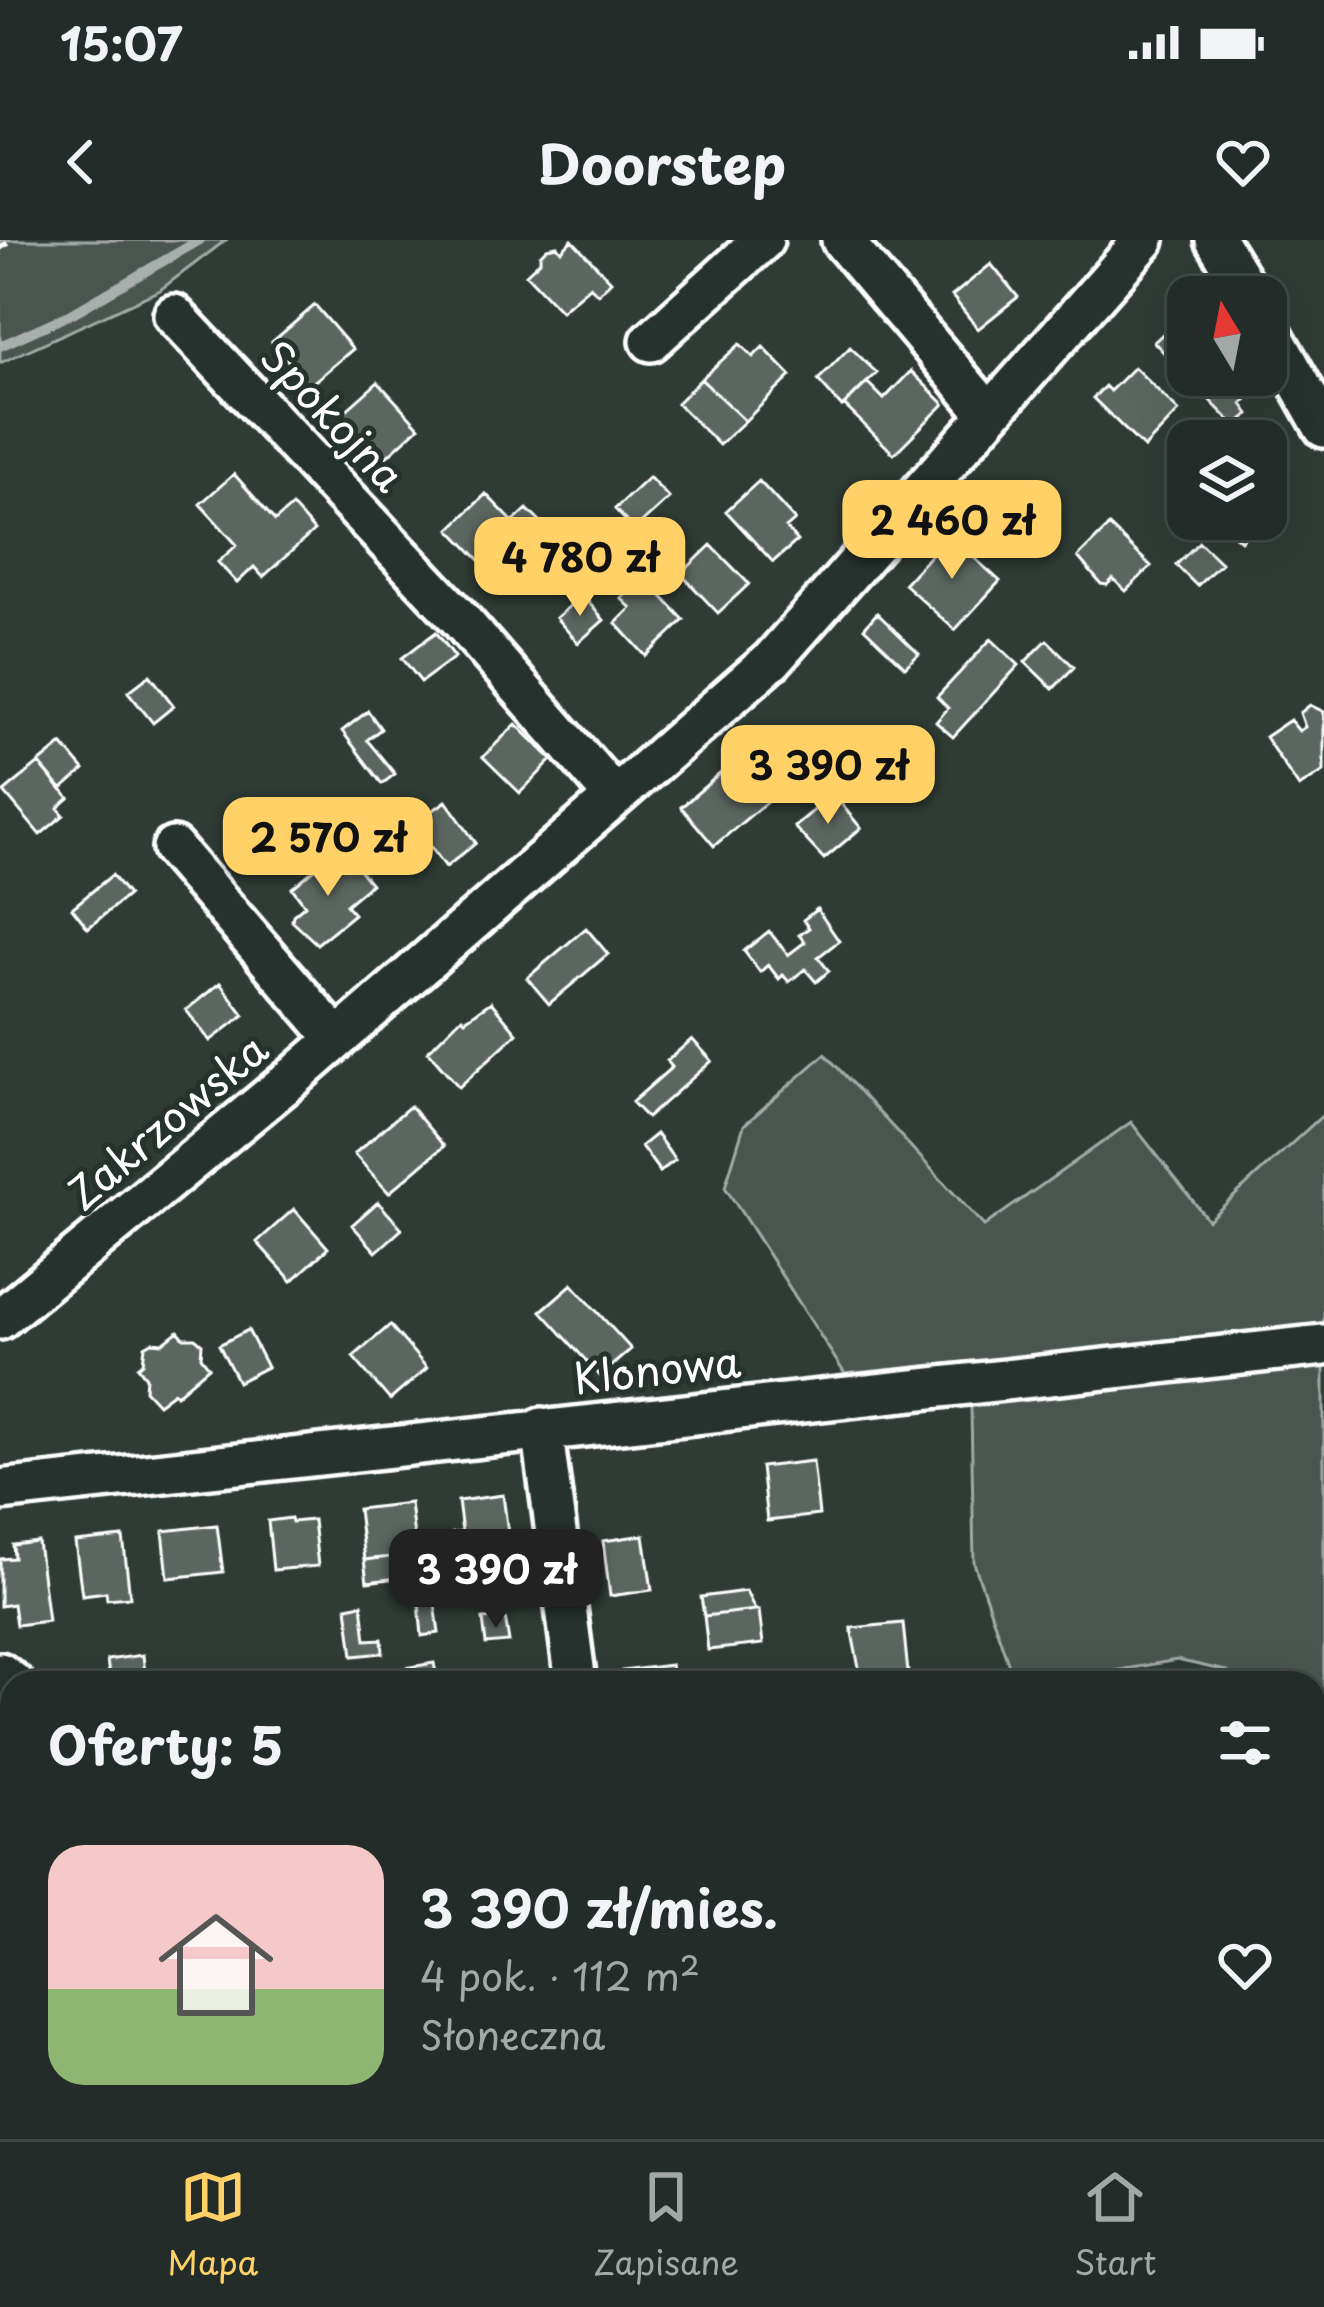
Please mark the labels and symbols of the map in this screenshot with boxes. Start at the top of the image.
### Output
north arrow [1167,276,1287,396]
street label: Spokojna [247,325,421,505]
pin: 2 460 zł [828,480,1076,582]
pin: 4 780 zł [456,517,704,619]
pin: 3 390 zł [704,725,952,827]
pin: 2 570 zł [204,797,452,899]
street label: Zakrzowska [52,1017,280,1223]
street label: Klonowa [570,1328,744,1408]
pin: 3 390 zł [372,1529,620,1631]

